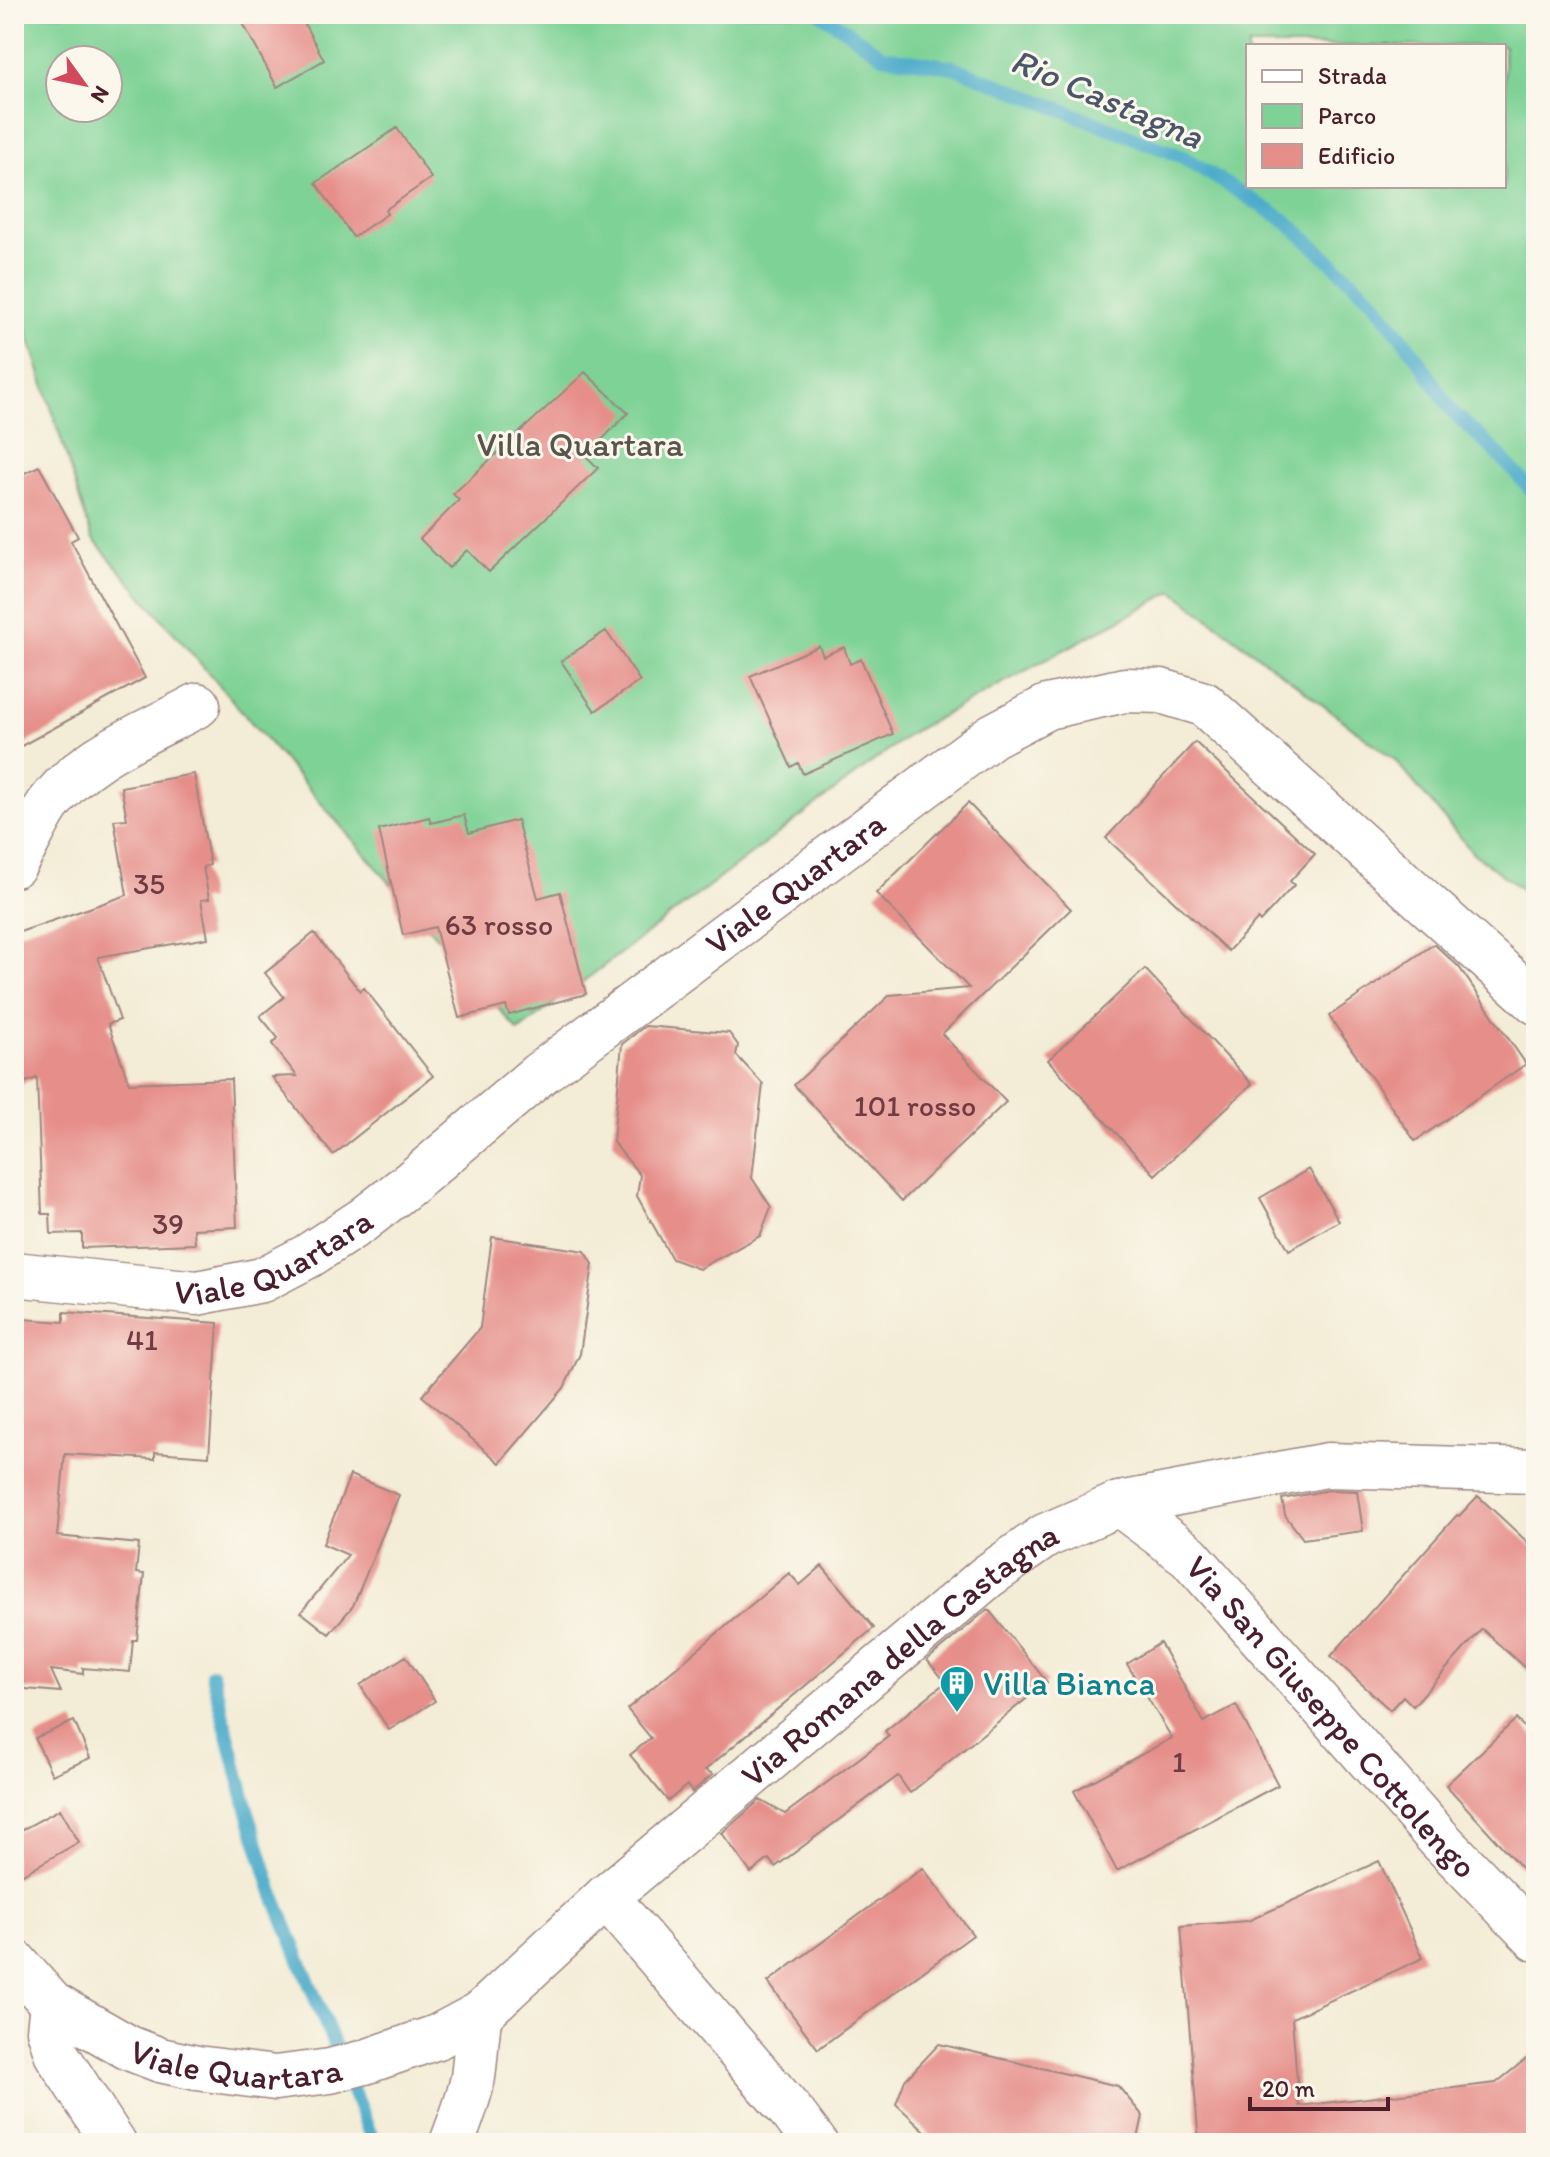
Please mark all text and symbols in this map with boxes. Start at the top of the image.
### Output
water label: Rio Castagna [1005,38,1210,158]
north arrow [44,44,124,124]
legend [1246,44,1506,188]
text: Strada [1318,61,1387,90]
text: N [85,81,116,108]
text: Parco [1318,101,1376,130]
text: Edificio [1318,141,1395,170]
park label: Villa Quartara [476,424,684,465]
street label: Viale Quartara [697,802,893,963]
house number: 35 [133,865,165,902]
house number: 63 rosso [445,906,553,943]
house number: 101 rosso [854,1087,976,1124]
street label: Viale Quartara [172,1199,380,1314]
house number: 39 [152,1205,184,1242]
house number: 41 [126,1321,158,1358]
street label: Via Romana della Castagna [732,1512,1065,1795]
street label: Via San Giuseppe Cottolengo [1177,1547,1486,1887]
place label: Villa Bianca [983,1663,1155,1704]
building icon: Villa Bianca [938,1664,976,1714]
house number: 1 [1172,1743,1186,1780]
street label: Viale Quartara [124,2030,347,2099]
scale bar [1250,2061,1388,2111]
text: 20 m [1262,2074,1315,2103]

